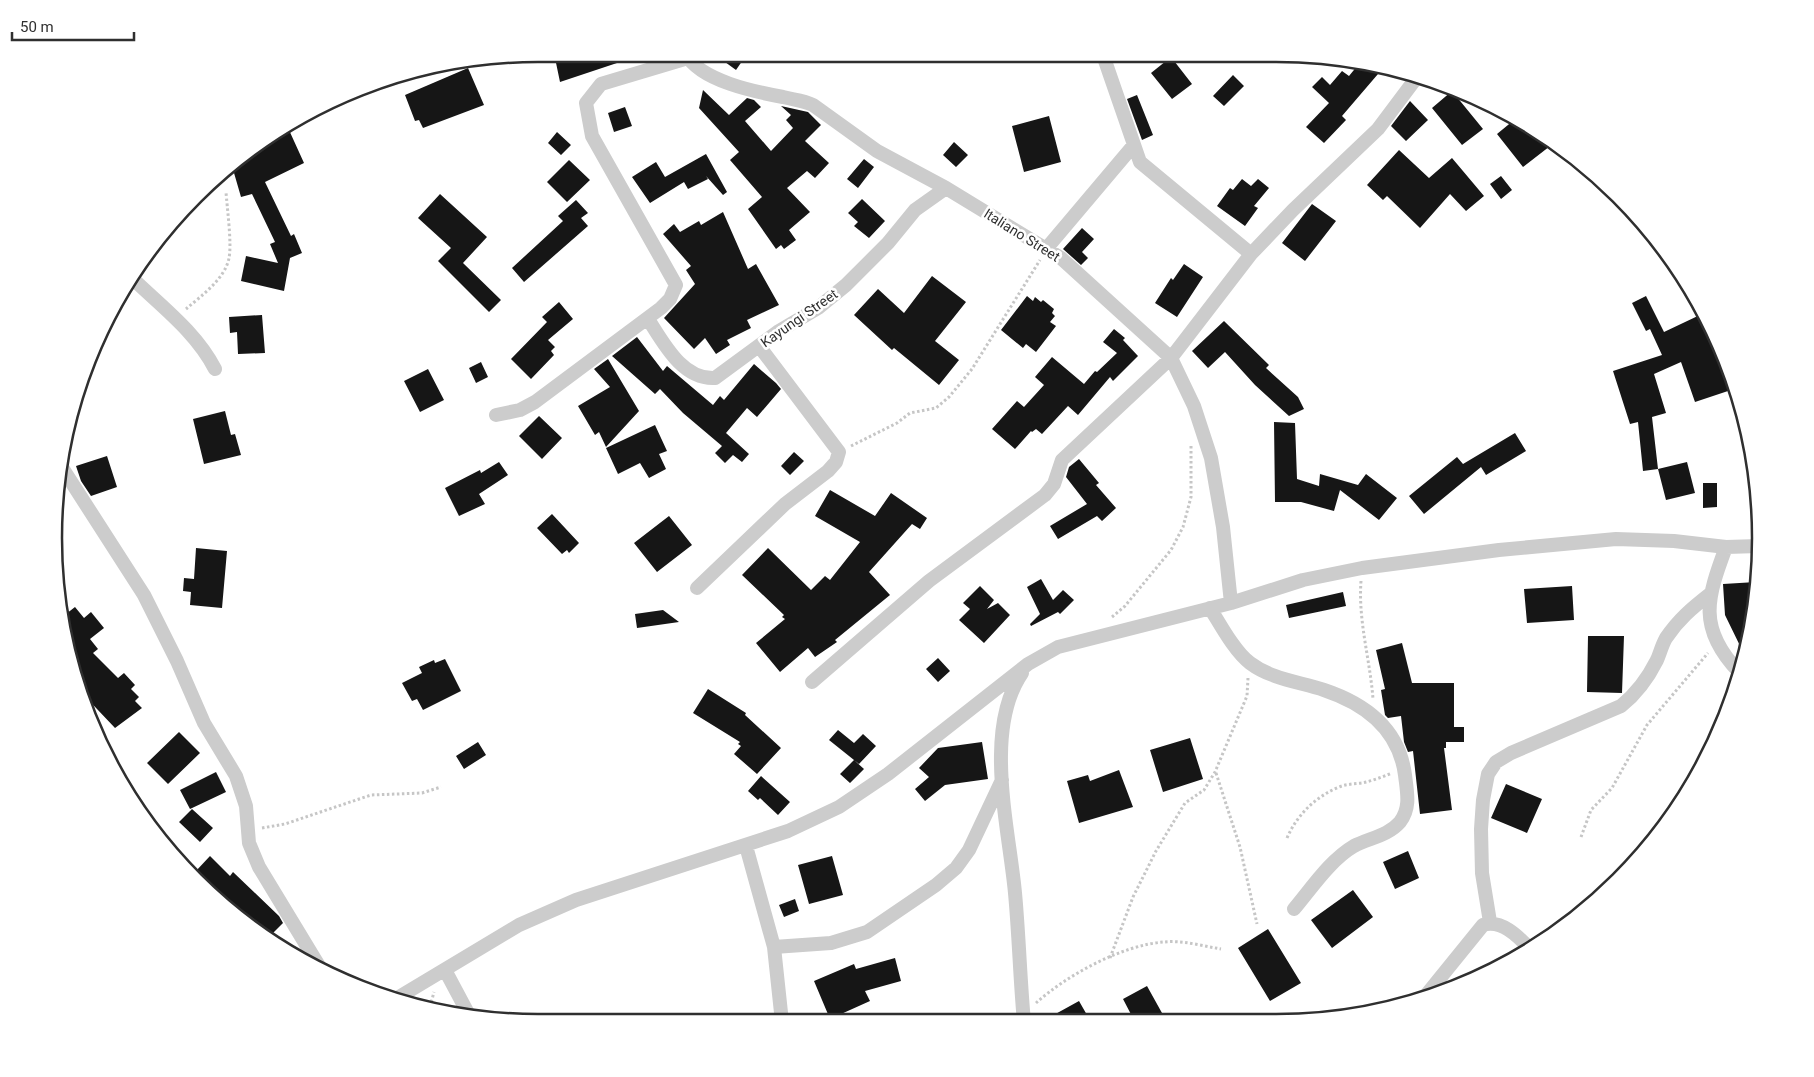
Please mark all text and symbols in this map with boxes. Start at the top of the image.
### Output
scale bar [12,10,135,42]
text: 50 m [20,18,54,36]
street label: Italiano Street [981,205,1063,265]
street label: Kayungi Street [758,285,841,350]

